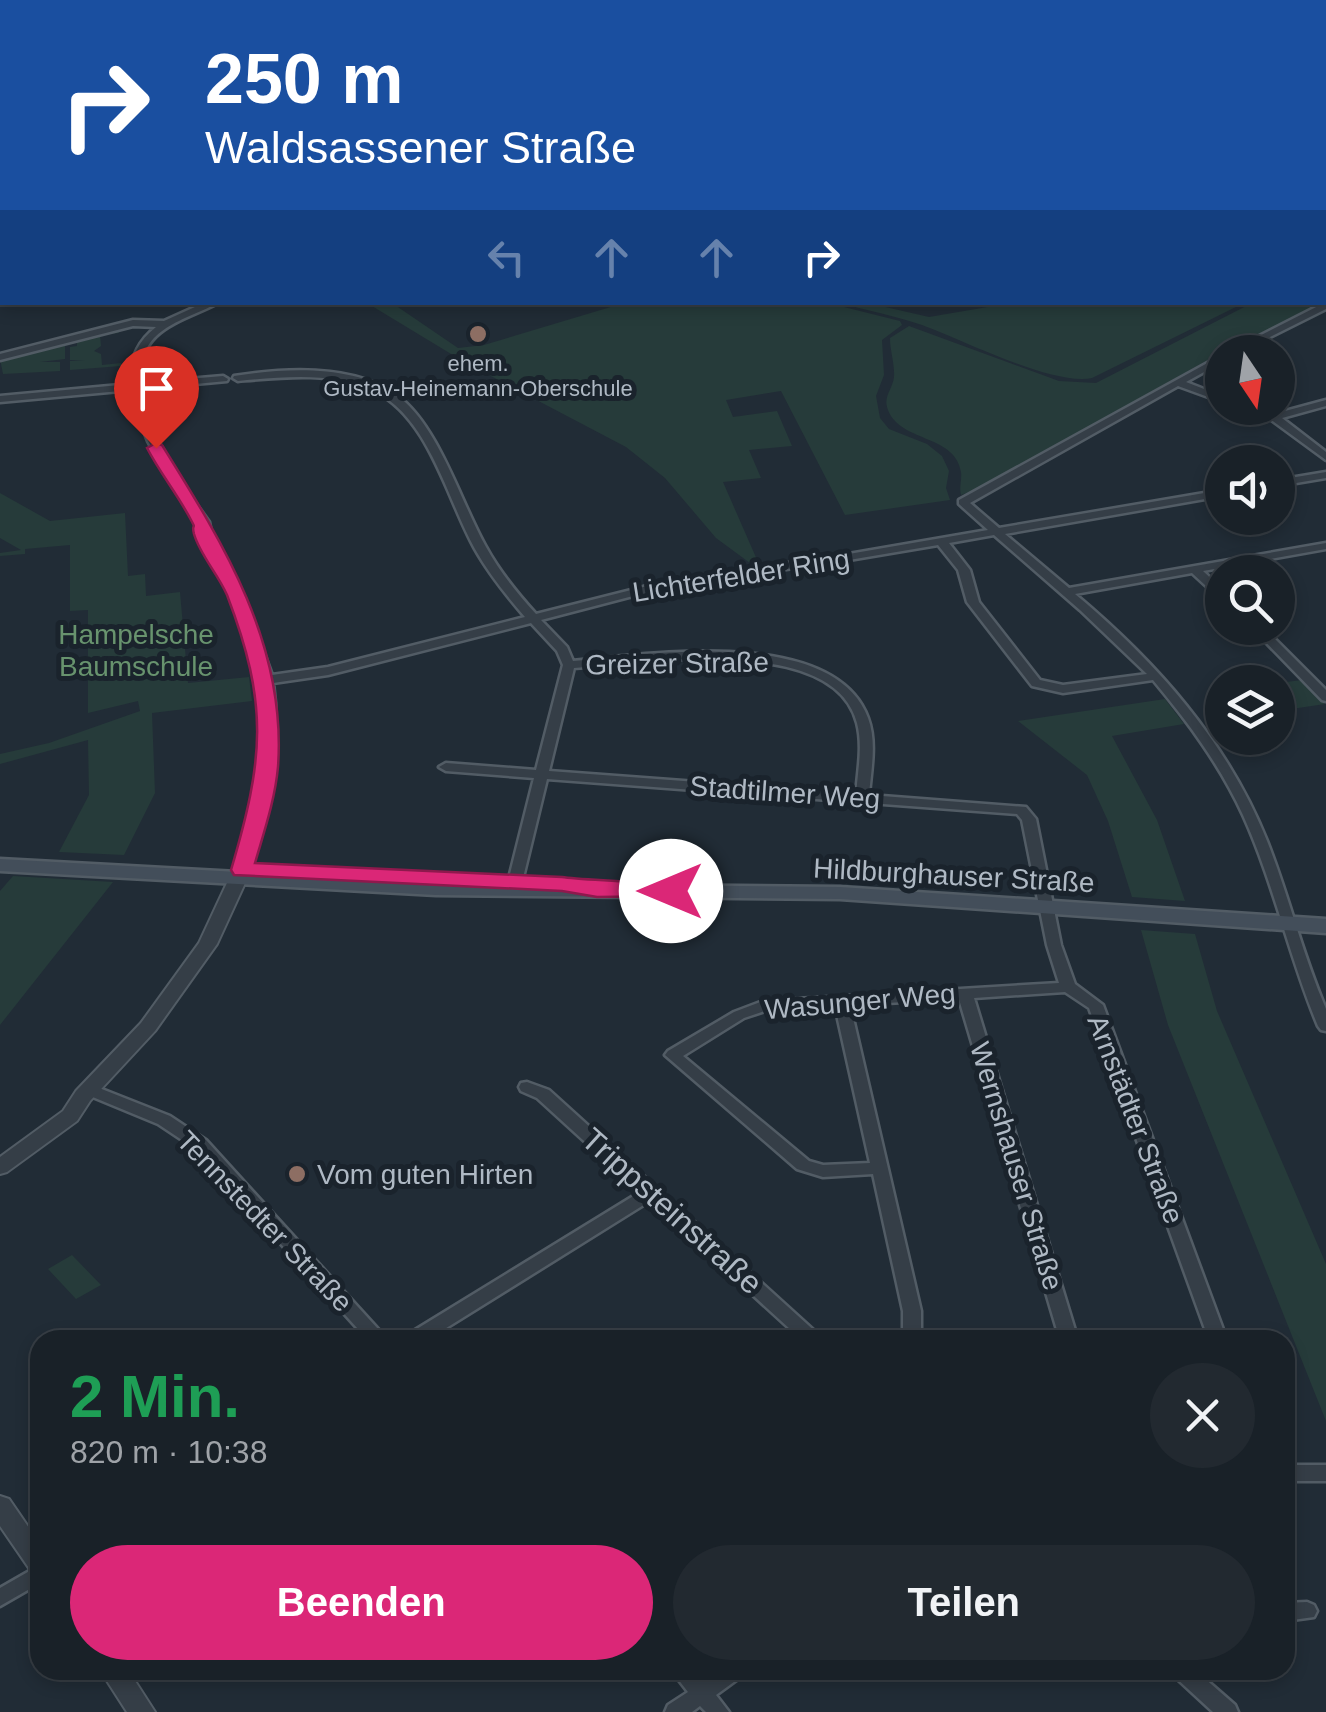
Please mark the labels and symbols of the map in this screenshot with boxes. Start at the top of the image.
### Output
marker: ehem. Gustav-Heinemann-Oberschule [467,323,489,345]
north arrow [1205,335,1295,425]
pin [114,346,199,449]
place label: ehem. Gustav-Heinemann-Oberschule [323,351,633,401]
street label: Lichterfelder Ring [630,543,852,608]
park label: Hampelsche Baumschule [58,619,214,682]
street label: Greizer Straße [585,646,769,681]
street label: Stadtilmer Weg [689,770,881,815]
position arrow [619,839,723,943]
street label: Hildburghauser Straße [813,853,1095,898]
street label: Wasunger Weg [763,978,957,1025]
street label: Arnstädter Straße [1081,1010,1190,1228]
street label: Wernshauser Straße [964,1038,1069,1294]
street label: Trippsteinstraße [574,1121,770,1301]
street label: Tennstedter Straße [171,1125,358,1318]
place label: Vom guten Hirten [317,1159,533,1190]
marker: Vom guten Hirten [286,1163,308,1185]

